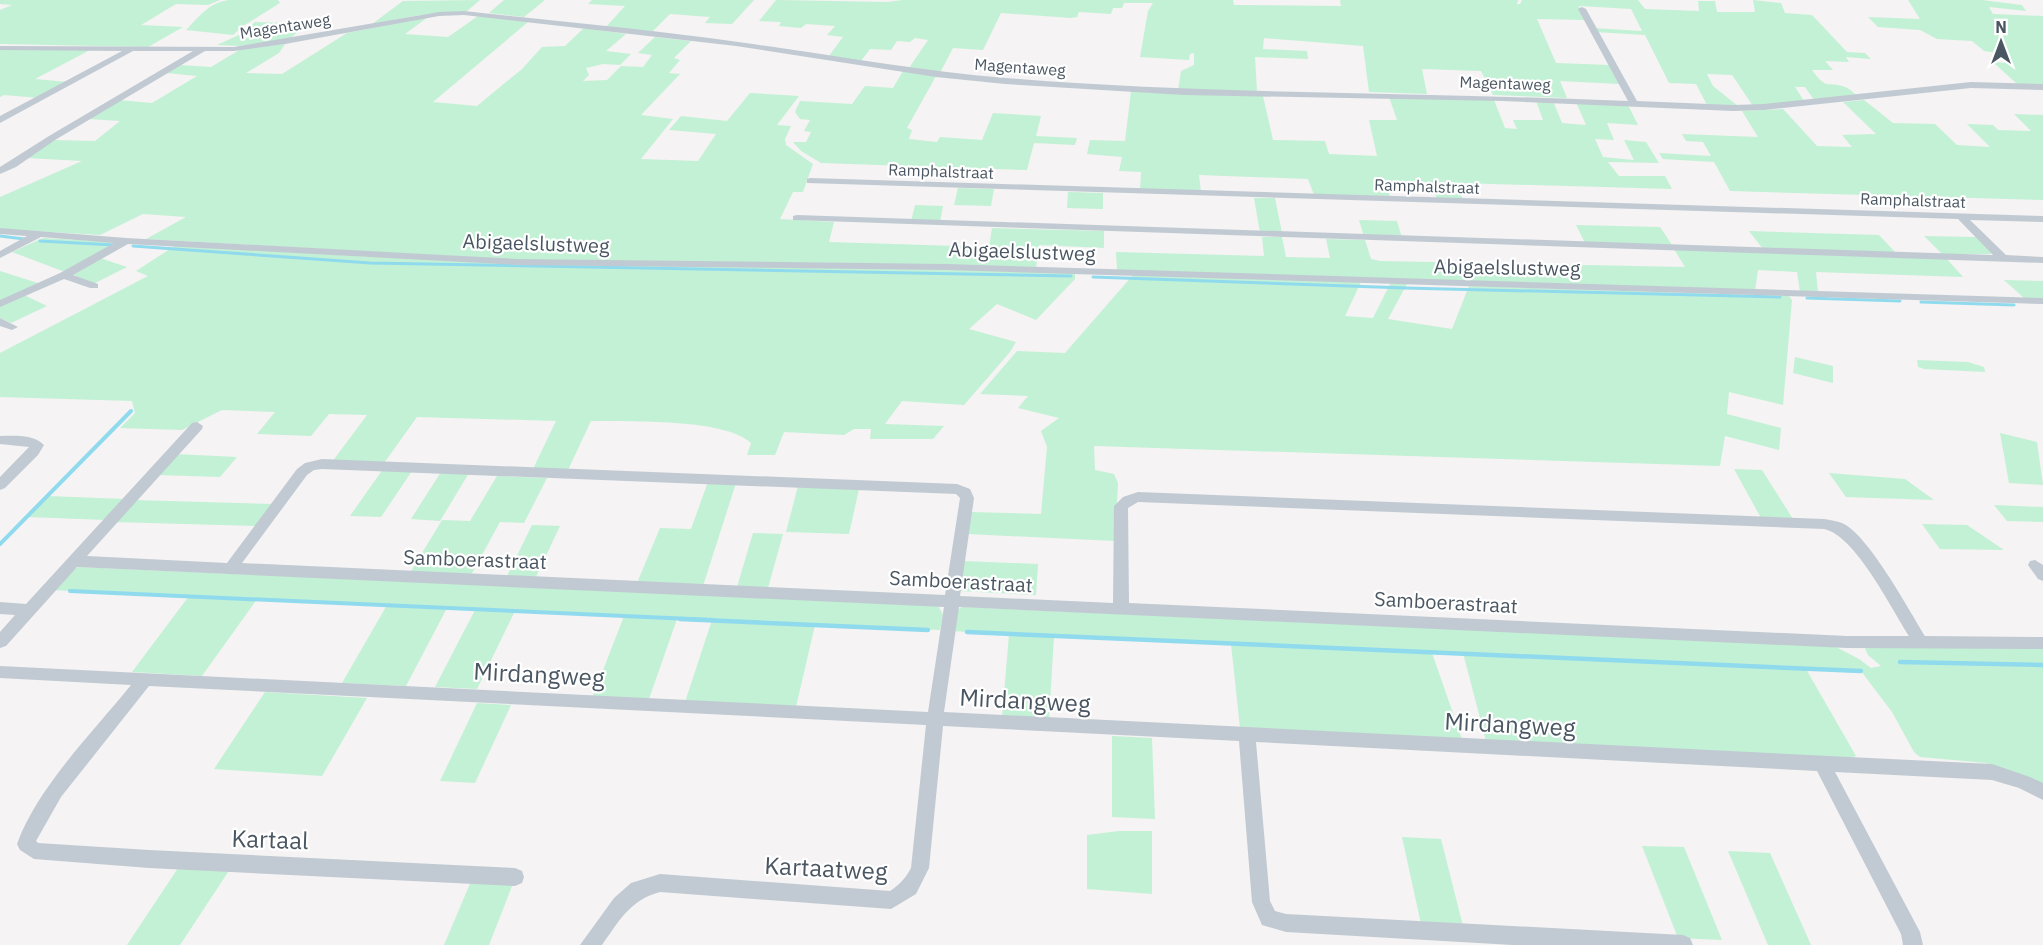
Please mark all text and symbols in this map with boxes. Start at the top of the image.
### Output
street label: Magentaweg [238,9,332,43]
north arrow [1971,12,2031,72]
text: N [1995,17,2007,37]
street label: Magentaweg [974,54,1067,80]
street label: Magentaweg [1459,71,1552,95]
street label: Ramphalstraat [888,159,994,183]
street label: Ramphalstraat [1374,174,1480,198]
street label: Ramphalstraat [1860,188,1966,212]
street label: Abigaelslustweg [462,227,610,259]
street label: Abigaelslustweg [948,235,1096,267]
street label: Abigaelslustweg [1433,252,1581,282]
street label: Samboerastraat [403,543,547,575]
street label: Samboerastraat [889,564,1033,598]
street label: Samboerastraat [1374,585,1518,619]
street label: Mirdangweg [473,655,606,693]
street label: Mirdangweg [959,681,1092,719]
street label: Mirdangweg [1444,705,1577,743]
street label: Kartaal [231,822,309,856]
street label: Kartaatweg [764,849,889,887]

